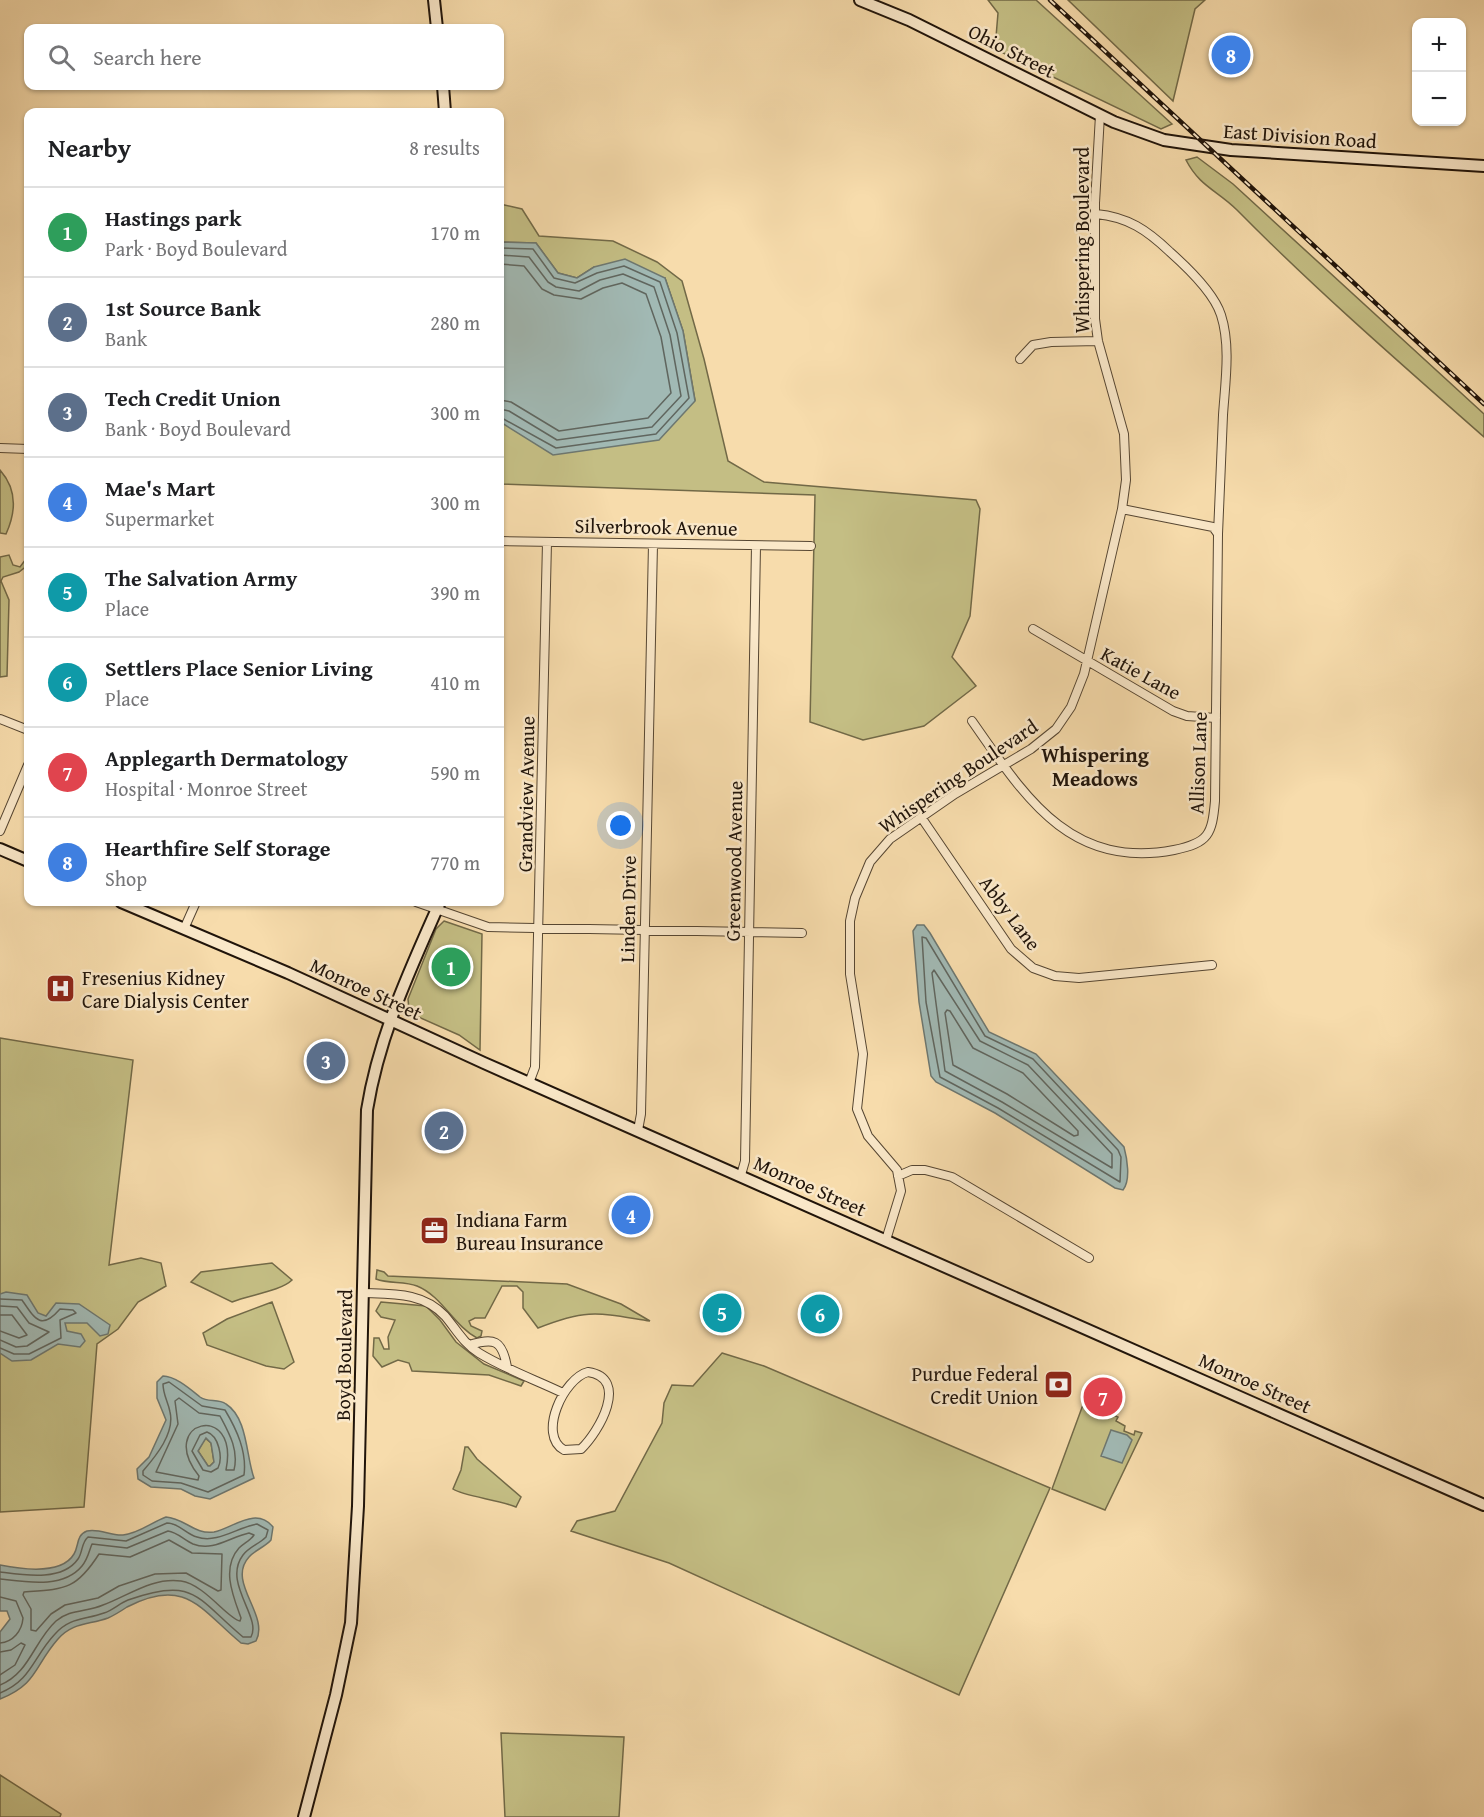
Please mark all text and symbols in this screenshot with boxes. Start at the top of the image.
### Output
street label: Ohio Street [964,16,1061,85]
map controls [1412,18,1466,126]
button: + [1412,18,1466,72]
search box [24,24,504,90]
pin: 8 [1212,32,1250,78]
icon: search [45,41,78,74]
text: Search here [93,41,202,73]
button: − [1412,72,1466,126]
street label: East Division Road [1222,116,1378,155]
text: Nearby [48,128,131,167]
text: 8 results [409,133,480,162]
street label: Whispering Boulevard [1067,146,1096,333]
text: Hastings park [105,202,241,234]
text: 1 [62,218,73,247]
text: 170 m [430,218,480,247]
text: Park · Boyd Boulevard [105,234,287,263]
text: 1st Source Bank [105,292,261,324]
text: 2 [62,308,73,337]
text: 280 m [430,308,480,337]
text: Bank [105,324,147,353]
text: Tech Credit Union [105,382,281,414]
text: 3 [62,398,73,427]
text: 300 m [430,398,480,427]
text: Bank · Boyd Boulevard [105,414,291,443]
text: Mae's Mart [105,472,215,504]
text: 4 [62,488,73,517]
text: 300 m [430,488,480,517]
text: Supermarket [105,504,214,533]
street label: Silverbrook Avenue [574,511,738,542]
text: The Salvation Army [105,562,297,594]
text: 5 [62,578,73,607]
text: 390 m [430,578,480,607]
text: Place [105,594,149,623]
street label: Katie Lane [1096,639,1187,706]
text: Settlers Place Senior Living [105,652,373,684]
text: 6 [62,668,73,697]
text: 410 m [430,668,480,697]
text: Place [105,684,149,713]
street label: Whispering Boulevard [872,711,1043,840]
street label: Allison Lane [1181,711,1214,815]
street label: Grandview Avenue [510,716,541,872]
district label: Whispering Meadows [1041,739,1150,794]
text: Applegarth Dermatology [105,742,348,774]
text: 7 [62,758,73,787]
text: 590 m [430,758,480,787]
text: Hospital · Monroe Street [105,774,307,803]
street label: Greenwood Avenue [718,780,749,942]
your location [606,811,635,840]
text: Hearthfire Self Storage [105,832,331,864]
text: 8 [62,848,73,877]
text: 770 m [430,848,480,877]
street label: Linden Drive [612,855,643,963]
text: Shop [105,864,147,893]
street label: Abby Lane [973,869,1048,956]
pin: 1 [432,944,470,990]
street label: Monroe Street [306,950,427,1027]
place label: Fresenius Kidney Care Dialysis Center [82,963,249,1015]
hospital icon: Fresenius Kidney Care Dialysis Center [45,973,77,1005]
pin: 3 [306,1038,346,1084]
pin: 2 [424,1108,464,1154]
street label: Monroe Street [749,1148,871,1223]
pin: 4 [612,1192,650,1238]
place label: Indiana Farm Bureau Insurance [456,1205,603,1257]
office icon: Indiana Farm Bureau Insurance [419,1215,451,1247]
street label: Boyd Boulevard [328,1289,359,1421]
pin: 5 [702,1290,742,1336]
pin: 6 [800,1292,840,1336]
street label: Monroe Street [1194,1345,1316,1420]
place label: Purdue Federal Credit Union [912,1359,1038,1411]
bank icon: Purdue Federal Credit Union [1043,1369,1075,1401]
pin: 7 [1084,1374,1122,1420]

